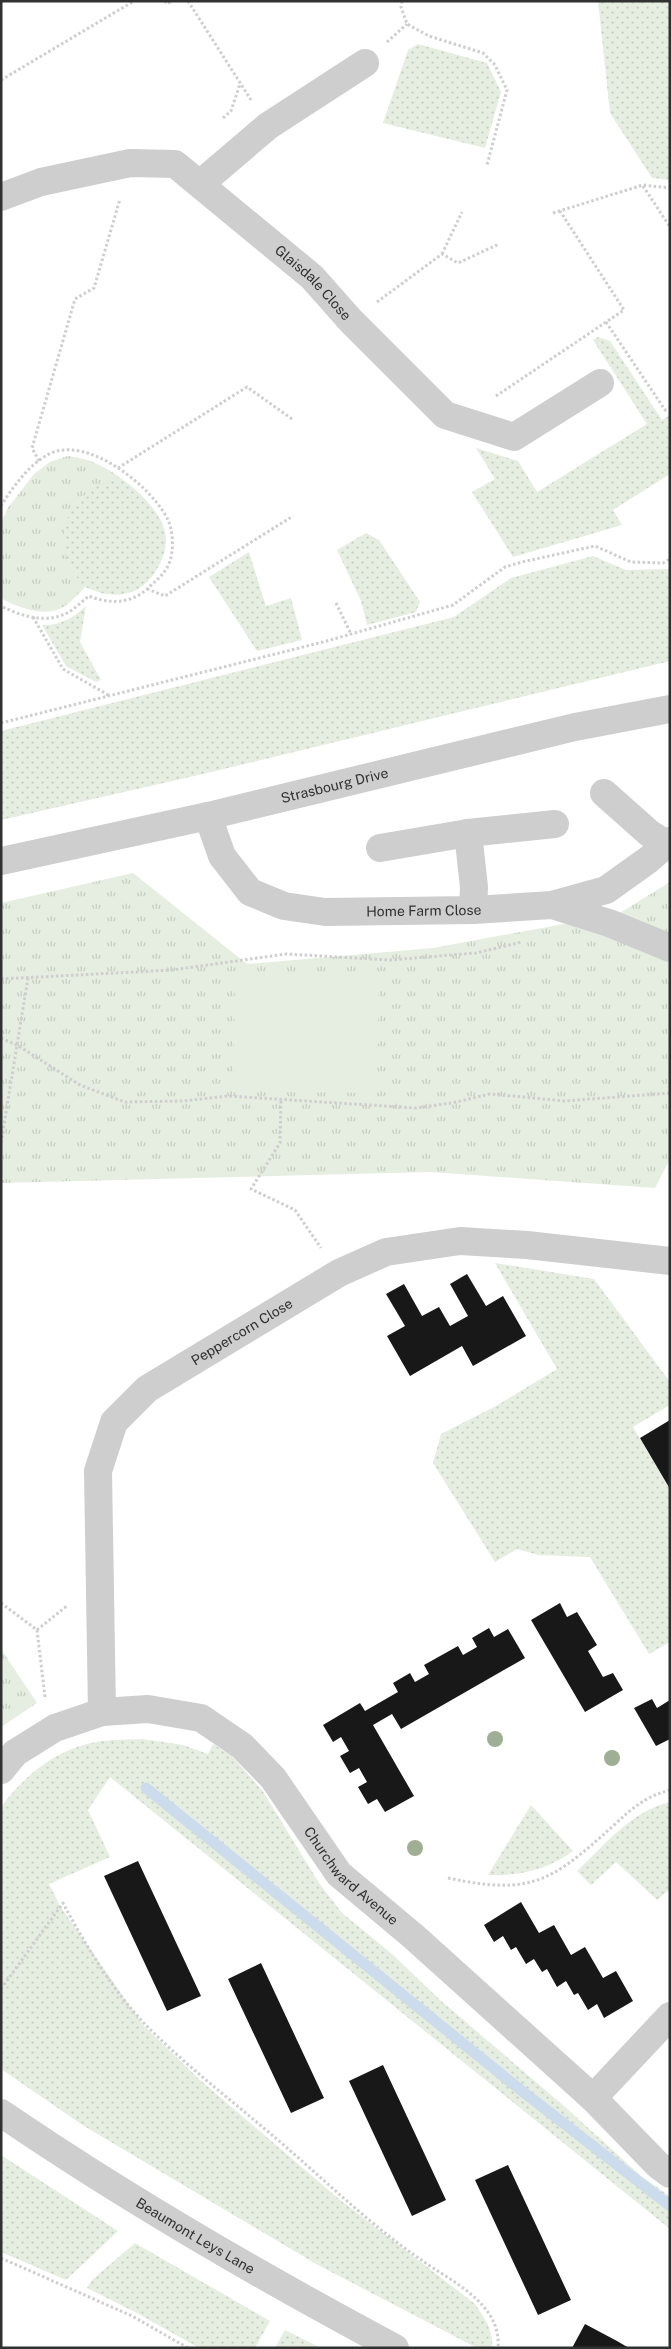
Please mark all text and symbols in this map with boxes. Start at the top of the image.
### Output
street label: Glaisdale Close [272,242,354,323]
street label: Strasbourg Drive [279,765,390,806]
street label: Home Farm Close [366,901,482,919]
street label: Peppercorn Close [188,1295,295,1368]
street label: Churchward Avenue [301,1824,402,1928]
street label: Beaumont Leys Lane [133,2194,258,2277]

